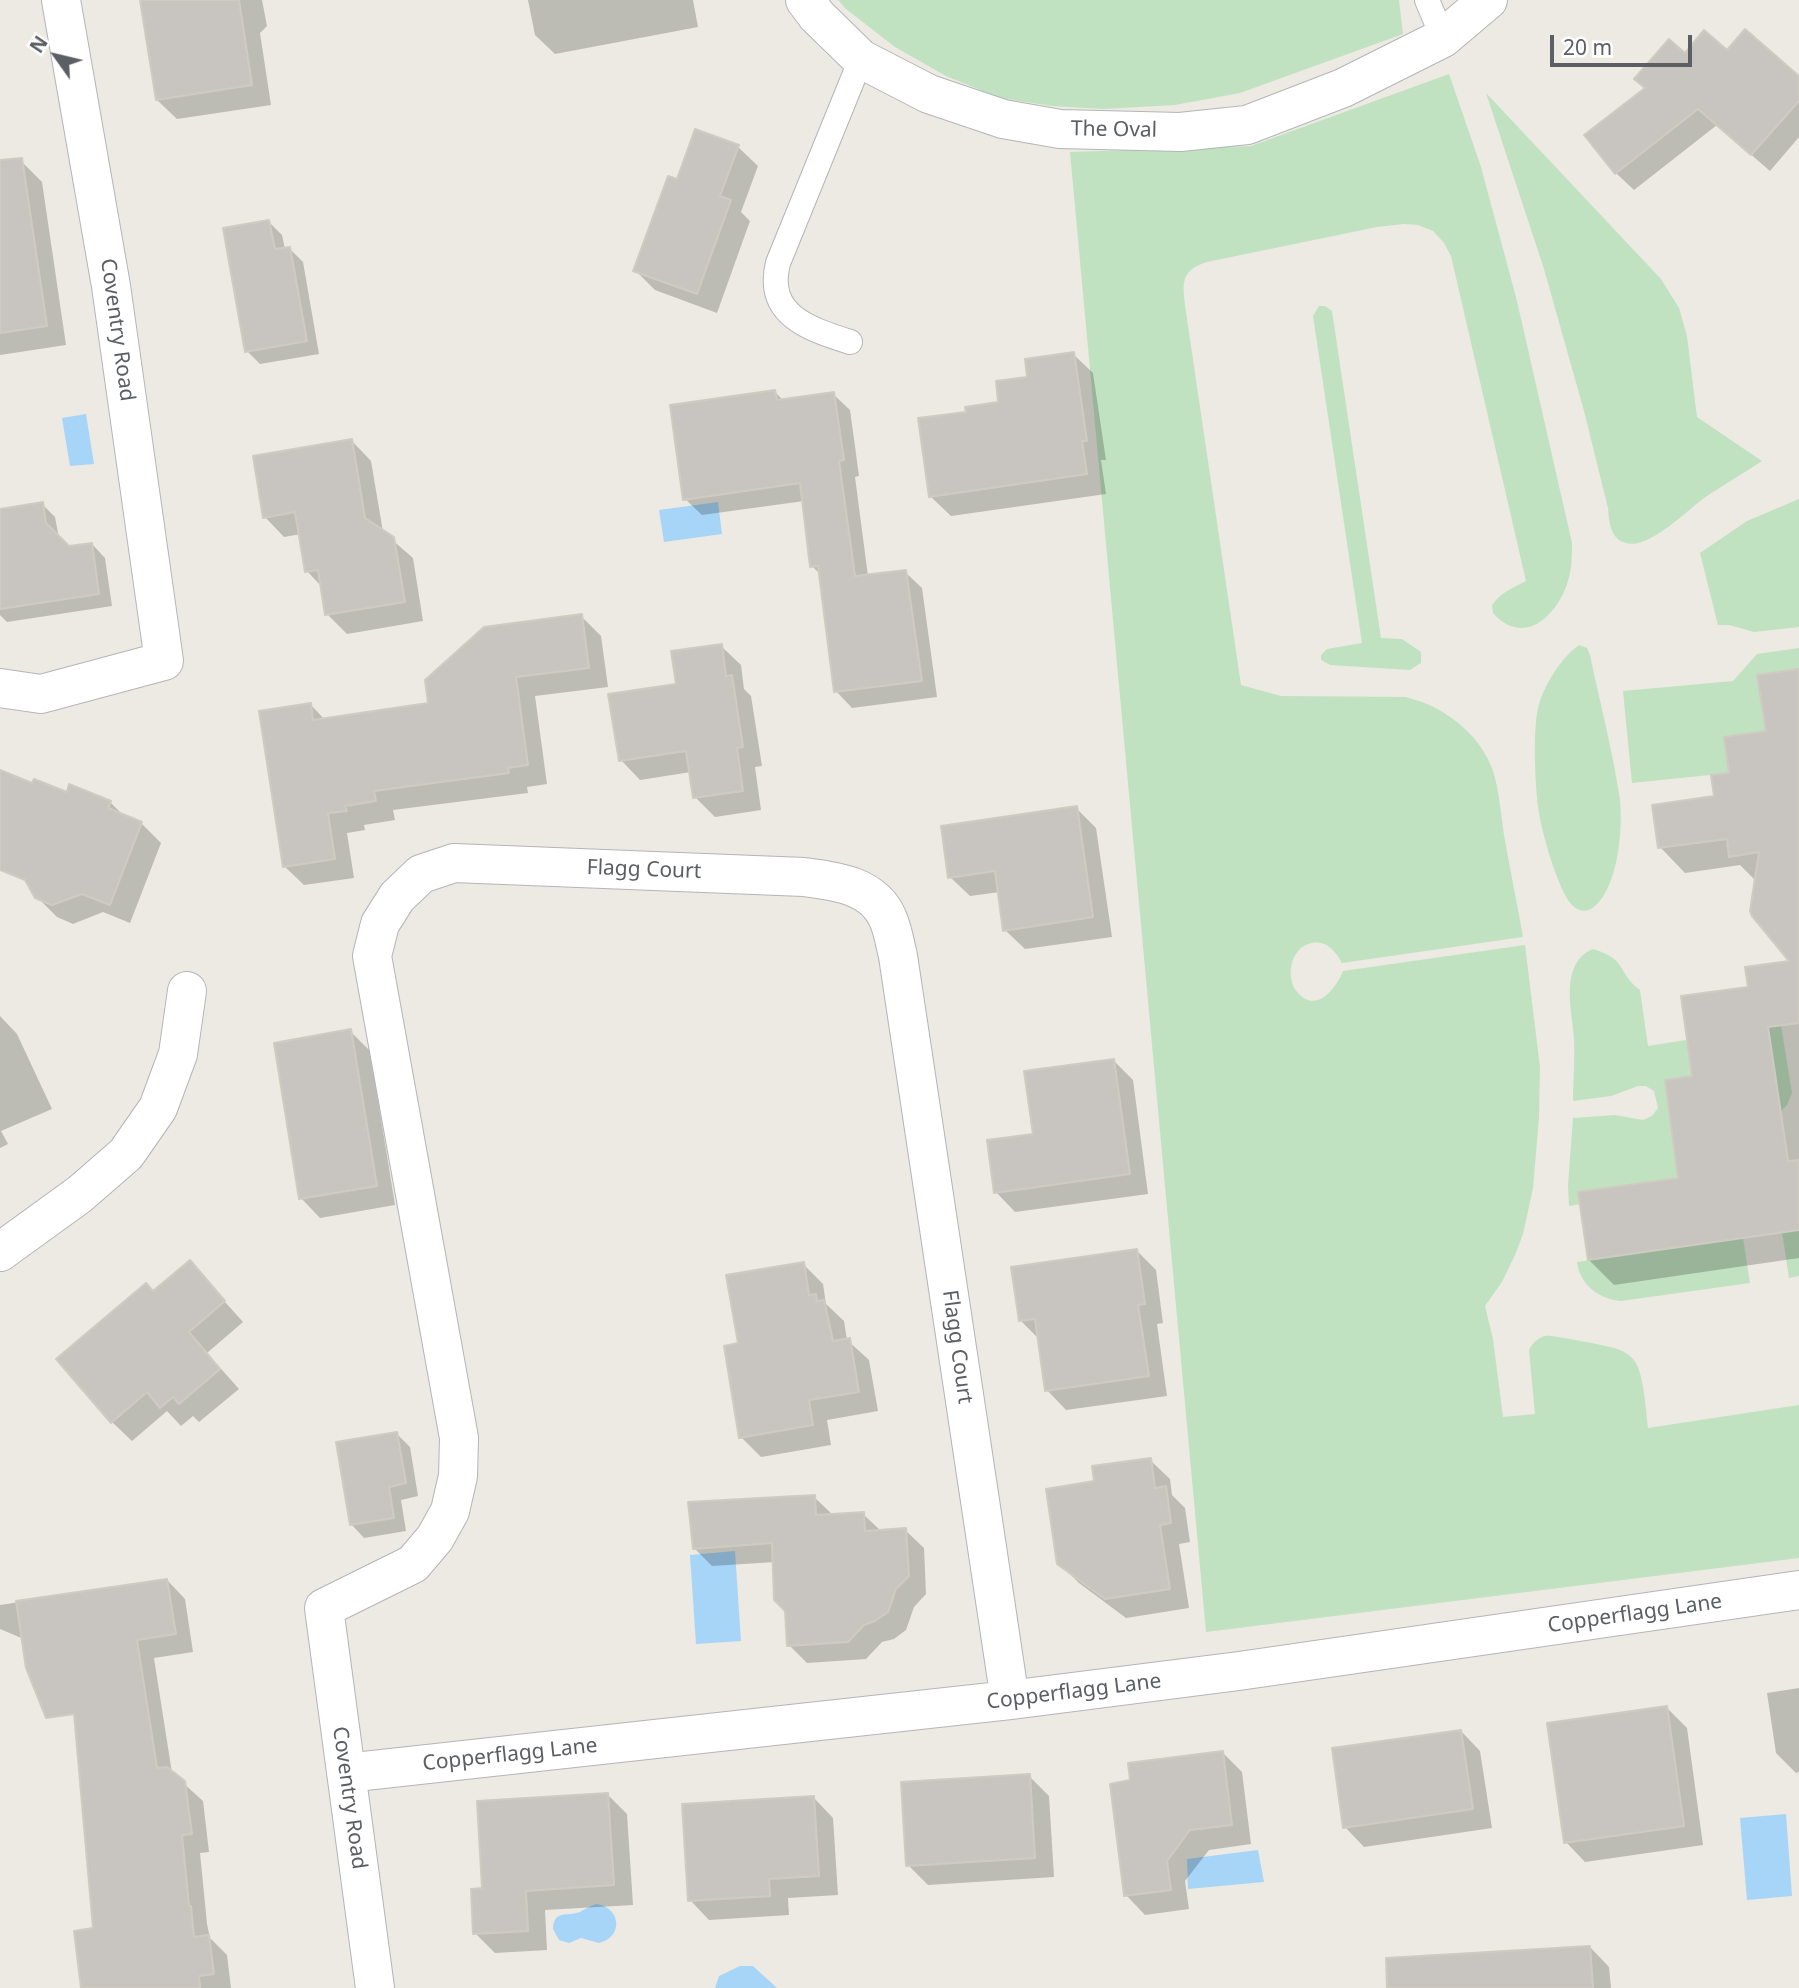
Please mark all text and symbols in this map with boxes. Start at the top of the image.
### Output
north arrow [21,21,91,91]
scale bar [1554,21,1696,65]
text: N [23,31,54,58]
text: 20 m [1563,33,1612,61]
street label: The Oval [1071,117,1157,143]
street label: Coventry Road [95,257,139,403]
street label: Flagg Court [586,855,702,885]
street label: Flagg Court [937,1289,977,1405]
street label: Copperflagg Lane [1546,1589,1724,1639]
street label: Copperflagg Lane [985,1669,1163,1715]
street label: Coventry Road [327,1725,371,1871]
street label: Copperflagg Lane [421,1733,599,1777]

